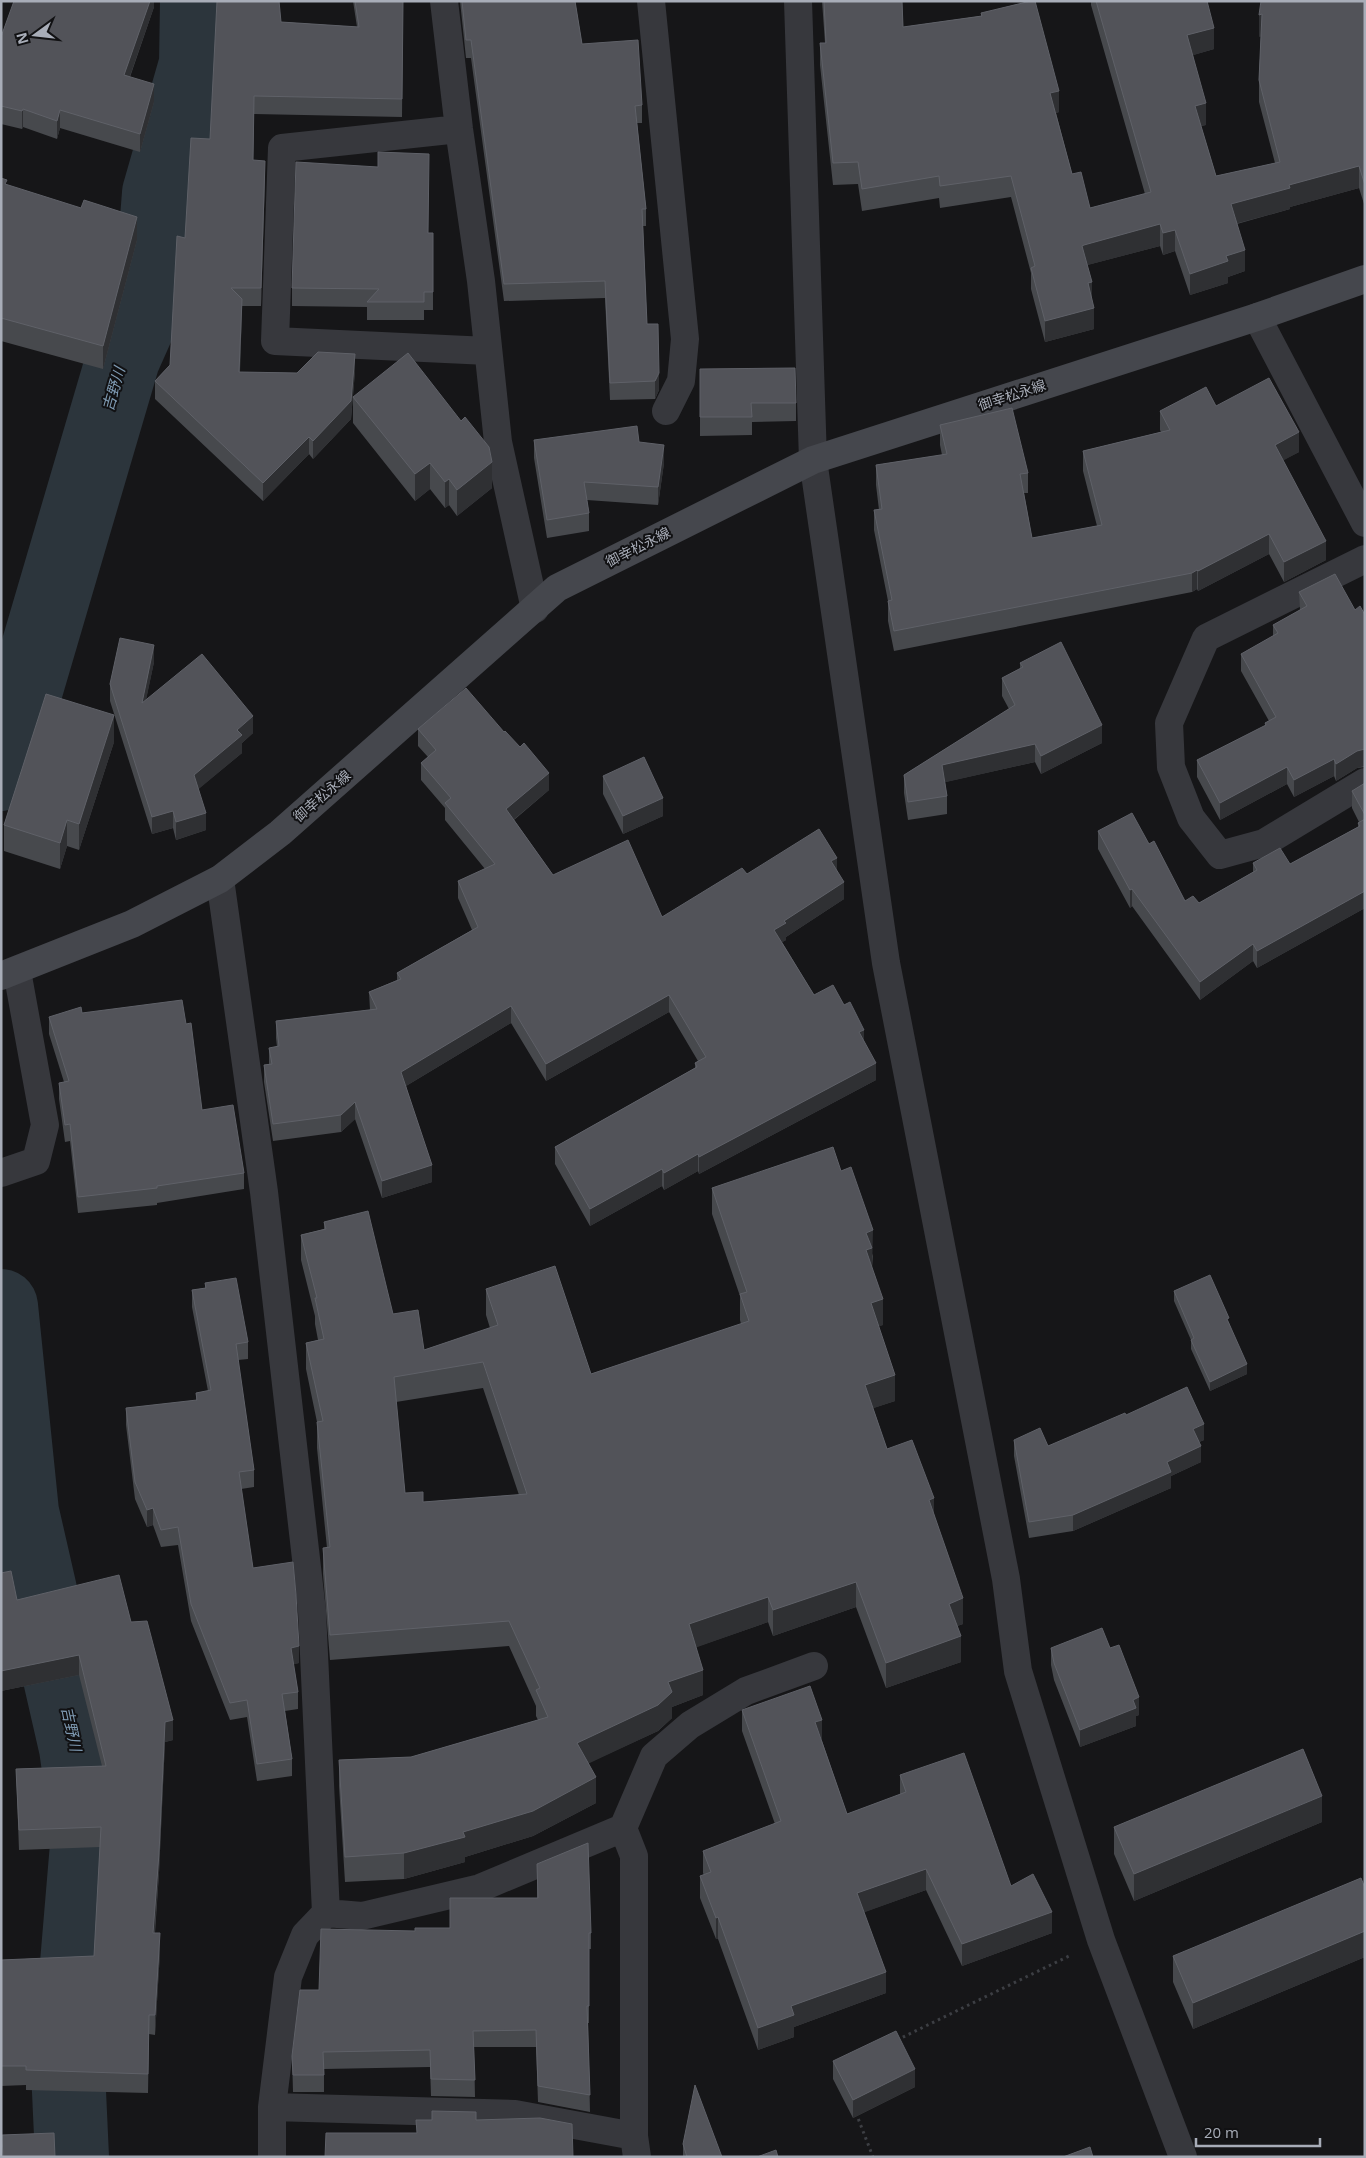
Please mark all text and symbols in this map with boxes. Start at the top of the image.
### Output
north arrow [10,10,60,60]
text: N [11,31,33,46]
water label: 吉野川 [97,362,129,413]
street label: 御幸松永線 [976,375,1048,414]
street label: 御幸松永線 [602,522,673,571]
street label: 御幸松永線 [289,765,354,826]
water label: 吉野川 [58,1705,87,1755]
scale bar [1196,2116,1320,2148]
text: 20 m [1204,2122,1239,2142]

